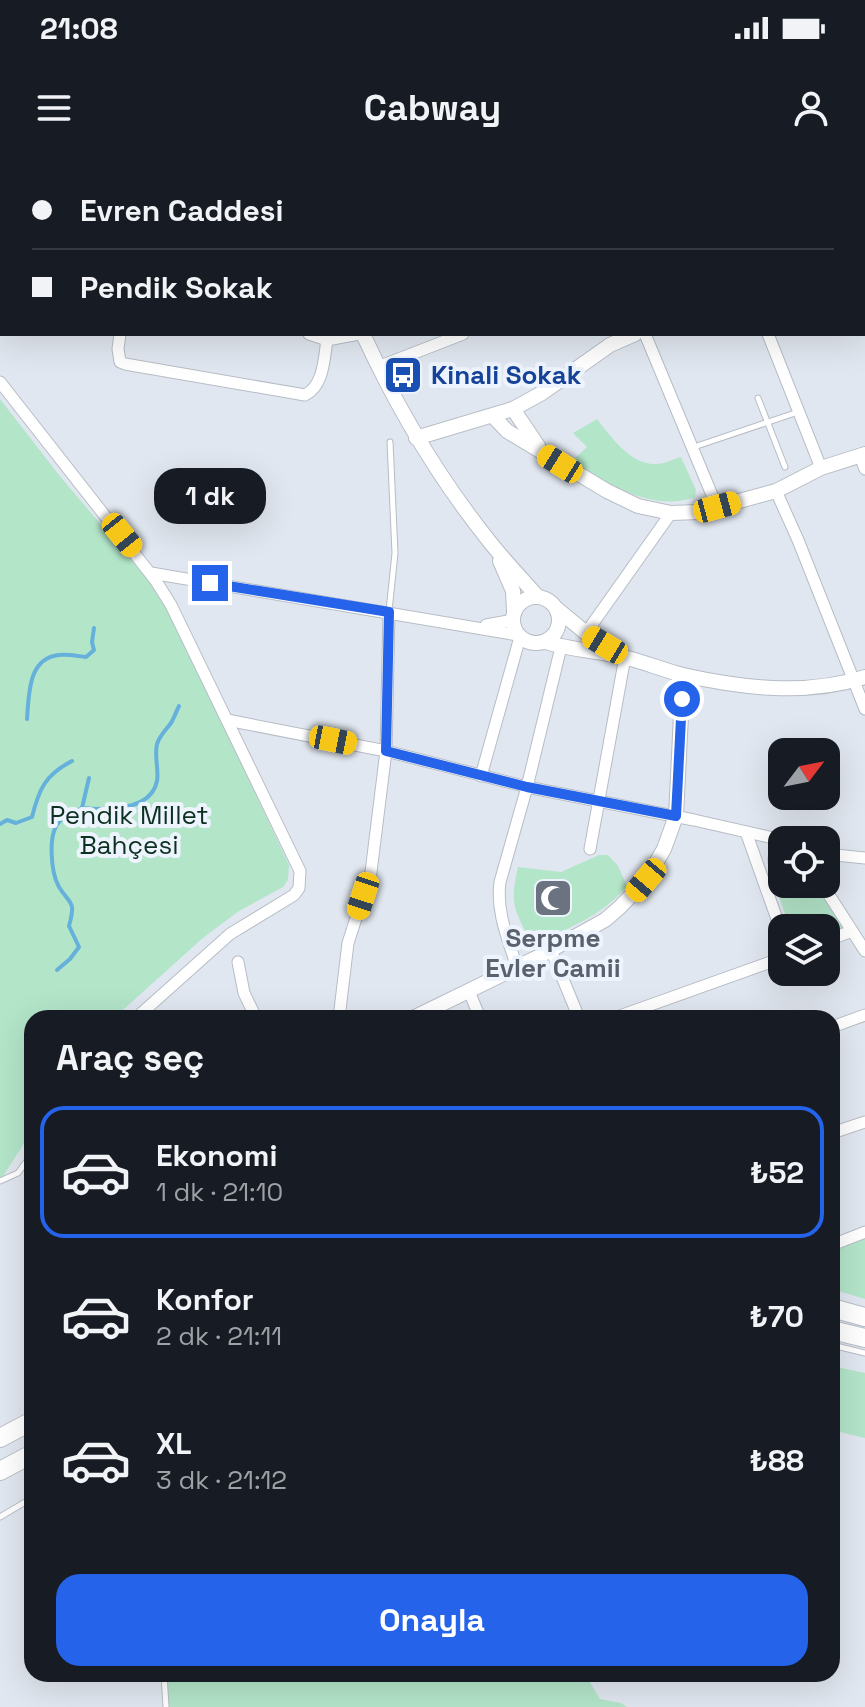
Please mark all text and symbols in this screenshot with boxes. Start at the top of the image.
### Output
text: 21:08 [40,9,118,48]
text: Cabway [364,85,501,131]
icon: menu [32,86,76,130]
icon: person [789,86,833,130]
text: Evren Caddesi [80,191,283,230]
text: Pendik Sokak [80,268,273,307]
bus stop icon: Kinali Sokak [382,354,424,396]
place label: Kinali Sokak [431,358,582,392]
car [533,441,587,487]
callout: 1 dk [154,467,266,523]
text: 1 dk [185,479,235,513]
car [691,489,743,525]
car [98,509,146,561]
route end [192,565,228,601]
car [578,622,632,668]
route start [664,681,700,717]
car [307,724,359,756]
north arrow [768,738,840,810]
map controls [768,738,840,986]
park label: Pendik Millet Bahçesi [50,798,208,862]
button: locate [768,826,840,898]
car [621,854,671,906]
car [344,869,382,923]
mosque icon: Serpme Evler Camii [532,877,574,919]
button: layers [768,914,840,986]
place label: Serpme Evler Camii [485,921,621,985]
text: Araç seç [56,1035,204,1081]
icon: car [60,1136,132,1208]
text: Ekonomi [156,1136,277,1175]
text: ₺52 [750,1153,804,1192]
text: 1 dk · 21:10 [156,1175,283,1209]
icon: car [60,1280,132,1352]
text: Konfor [156,1280,254,1319]
text: ₺70 [750,1297,804,1336]
text: 2 dk · 21:11 [156,1319,282,1353]
icon: car [60,1424,132,1496]
text: XL [156,1424,192,1463]
text: ₺88 [749,1441,804,1480]
text: 3 dk · 21:12 [156,1463,287,1497]
button: Onayla [56,1574,808,1666]

